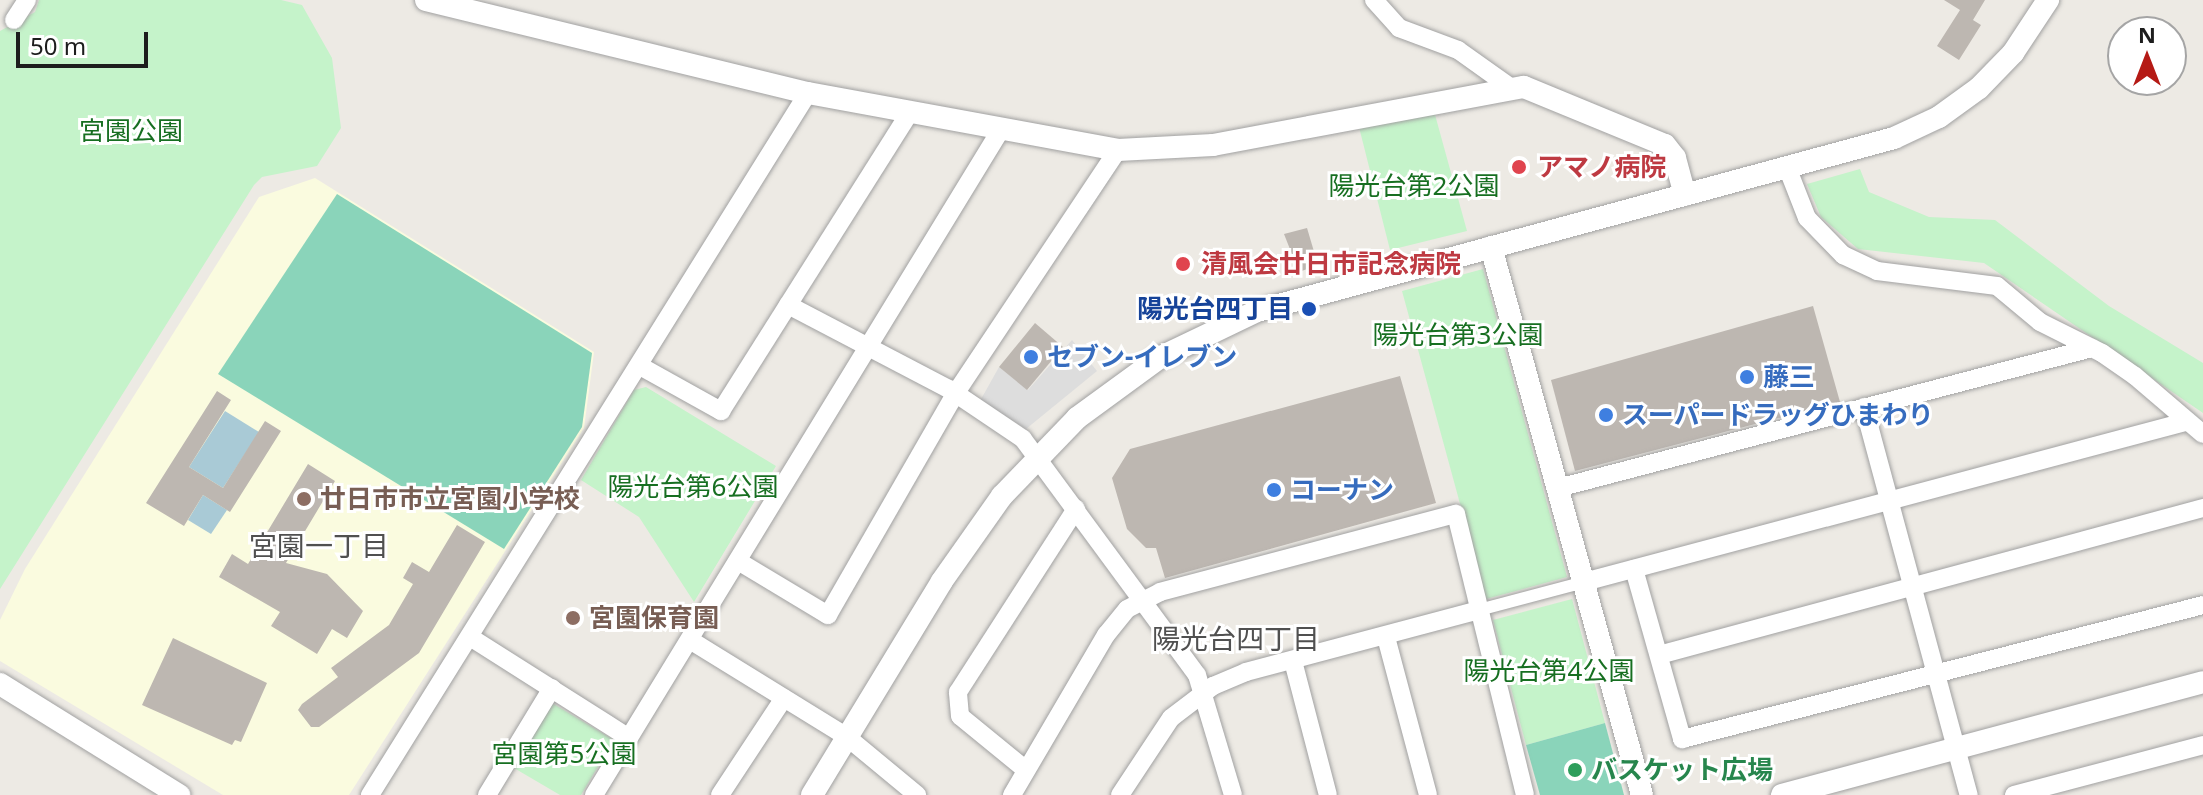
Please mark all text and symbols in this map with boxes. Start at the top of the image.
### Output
scale bar [20,16,152,66]
north arrow [2107,16,2187,96]
text: N [2138,19,2156,49]
text: 50 m [30,29,86,62]
park label: 宮園公園 [79,115,183,147]
place label: アマノ病院 [1537,151,1667,183]
marker: アマノ病院 [1508,156,1530,178]
park label: 陽光台第2公園 [1329,170,1499,202]
place label: 清風会廿日市記念病院 [1201,248,1461,280]
marker: 清風会廿日市記念病院 [1172,253,1194,275]
place label: 陽光台四丁目 [1137,293,1293,325]
marker: 陽光台四丁目 [1300,300,1318,318]
park label: 陽光台第3公園 [1373,319,1543,351]
place label: セブン-イレブン [1047,341,1237,373]
marker: セブン-イレブン [1022,348,1040,366]
place label: 藤三 [1763,361,1815,393]
marker: 藤三 [1738,368,1756,386]
place label: スーパードラッグひまわり [1622,399,1934,431]
marker: スーパードラッグひまわり [1597,406,1615,424]
park label: 陽光台第6公園 [608,471,778,503]
place label: コーナン [1290,474,1394,506]
marker: コーナン [1265,481,1283,499]
place label: 廿日市市立宮園小学校 [320,483,580,515]
marker: 廿日市市立宮園小学校 [295,490,313,508]
district label: 宮園一丁目 [249,528,389,562]
place label: 宮園保育園 [589,602,719,634]
marker: 宮園保育園 [564,609,582,627]
district label: 陽光台四丁目 [1152,621,1320,655]
park label: 陽光台第4公園 [1464,655,1634,687]
park label: 宮園第5公園 [492,738,636,770]
place label: バスケット広場 [1591,754,1773,786]
marker: バスケット広場 [1566,761,1584,779]

